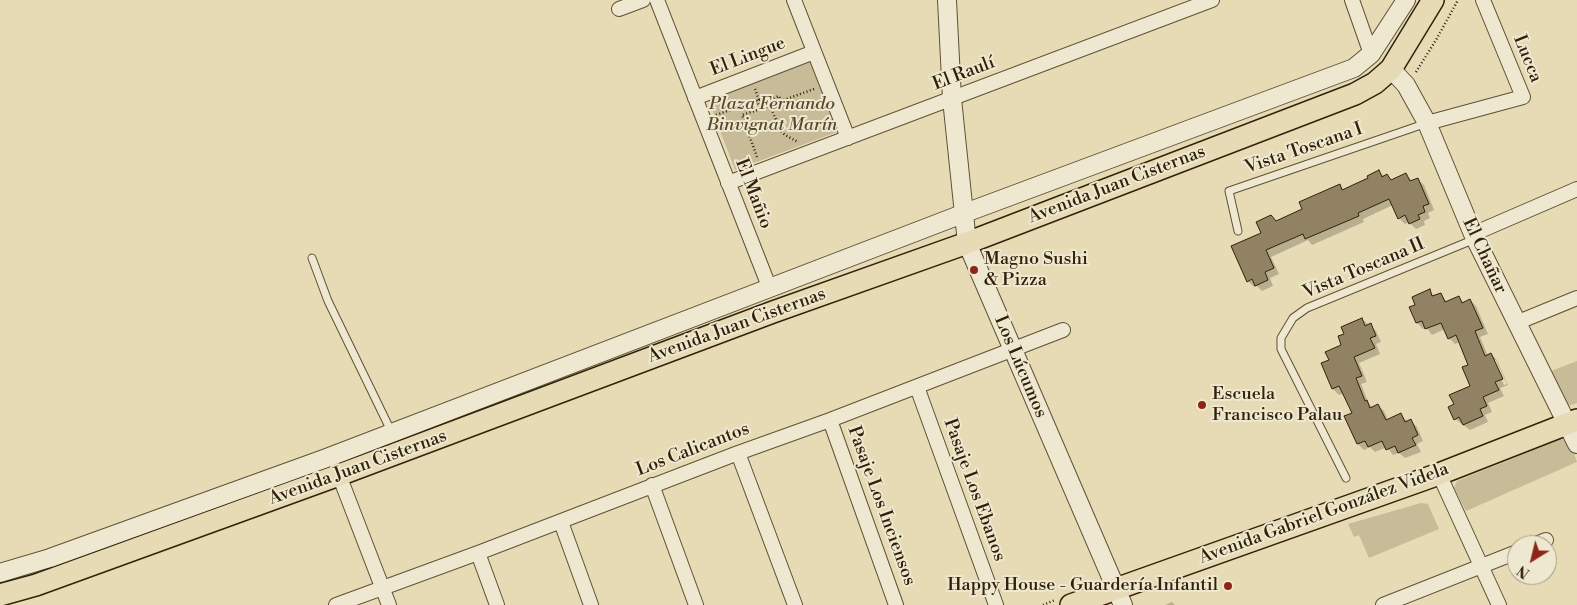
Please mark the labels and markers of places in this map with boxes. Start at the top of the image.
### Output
place label: Magno Sushi & Pizza [984,249,1088,292]
marker: Magno Sushi & Pizza [968,264,980,276]
place label: Escuela Francisco Palau [1212,384,1342,426]
marker: Escuela Francisco Palau [1196,399,1208,411]
place label: Happy House - Guardería Infantil [947,575,1218,597]
marker: Happy House - Guardería Infantil [1222,580,1234,592]

